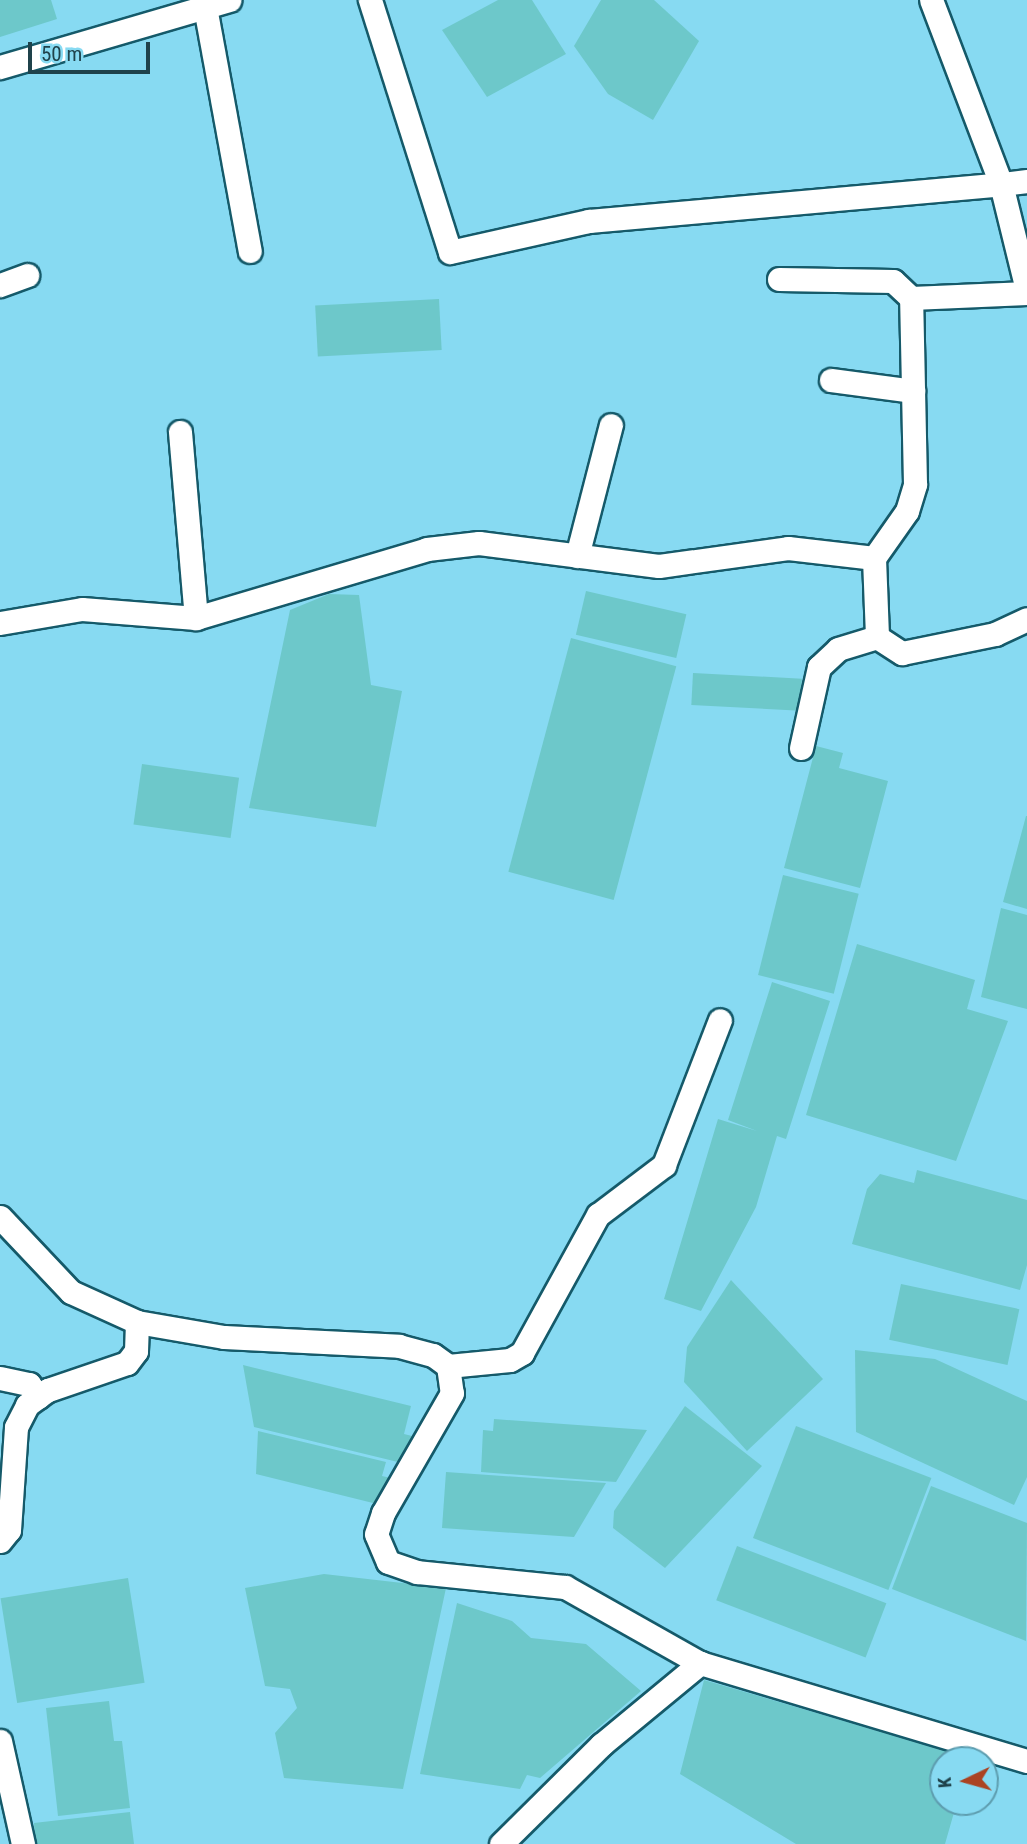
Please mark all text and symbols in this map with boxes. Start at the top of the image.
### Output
scale bar [32,28,154,72]
text: 50 m [41,42,82,66]
north arrow [929,1746,999,1816]
text: K [933,1776,956,1789]

